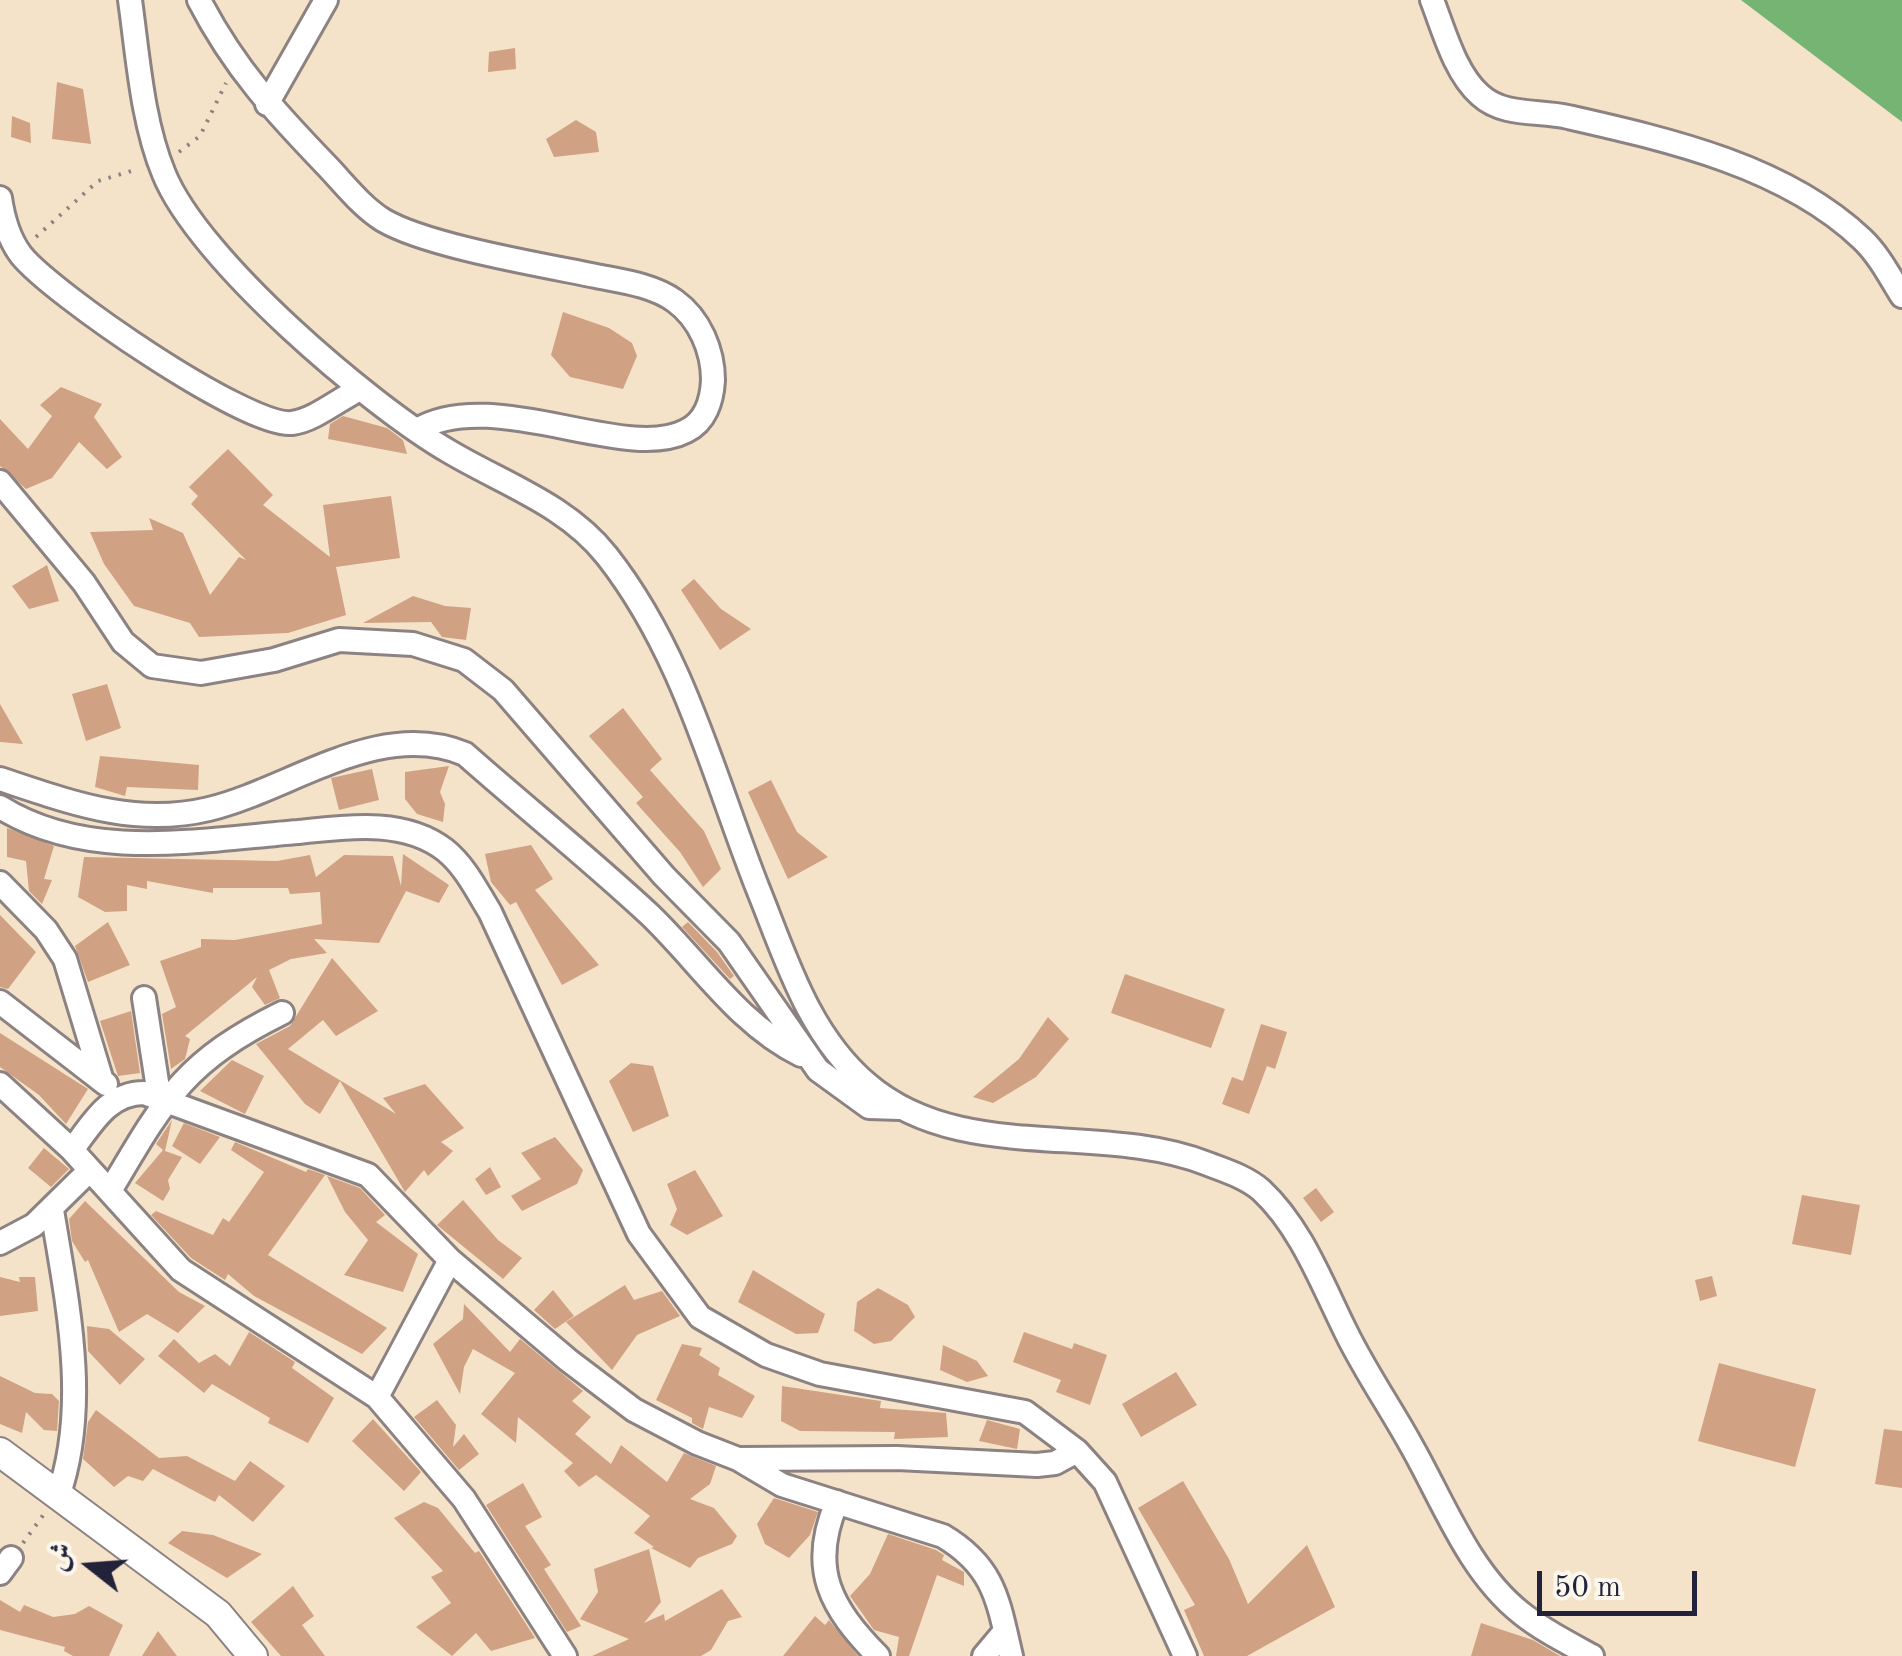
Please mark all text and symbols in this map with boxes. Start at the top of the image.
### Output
north arrow [40,1516,140,1616]
text: ش [44,1540,79,1575]
scale bar [1542,1551,1702,1613]
text: 50 m [1554,1573,1621,1603]

